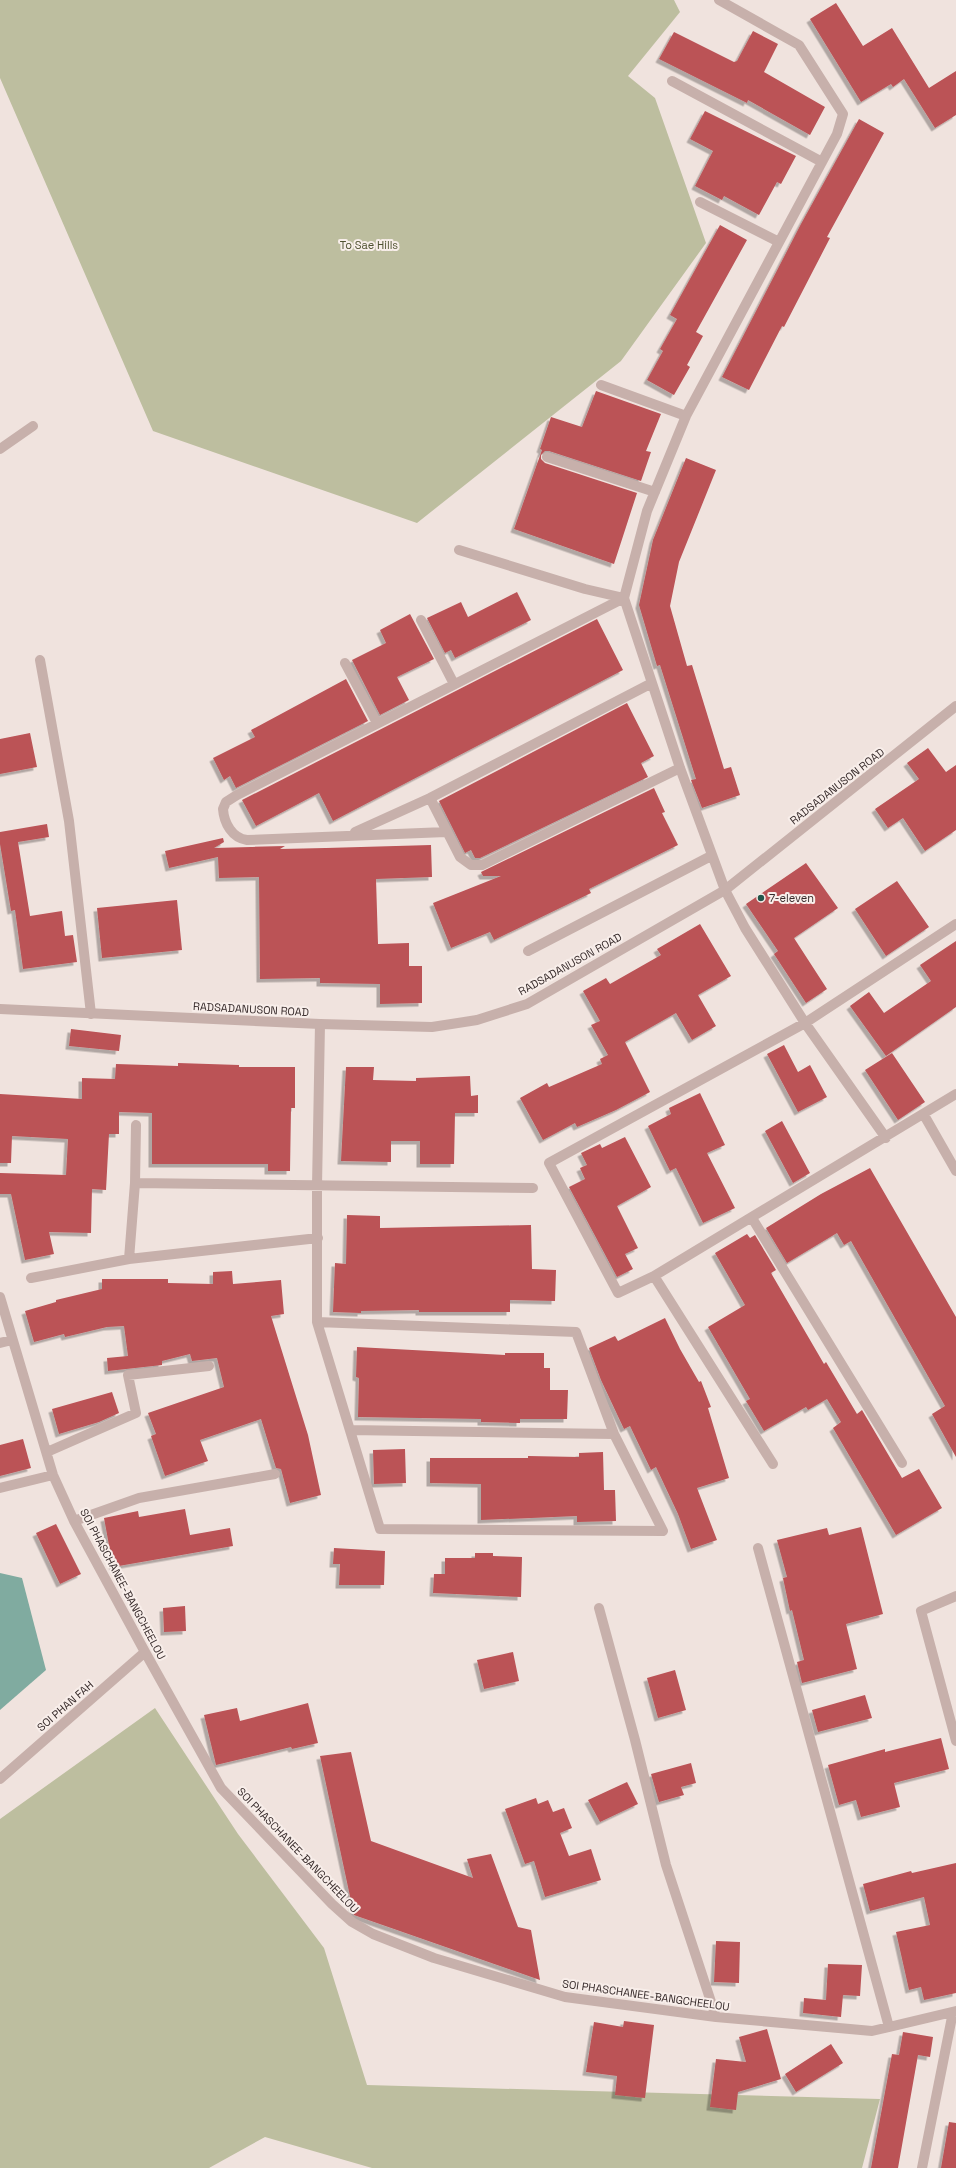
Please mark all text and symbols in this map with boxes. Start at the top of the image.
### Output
park label: To Sae Hills [340,238,398,252]
street label: RADSADANUSON ROAD [787,745,887,827]
place label: 7-eleven [769,891,814,905]
marker: 7-eleven [756,893,766,903]
street label: RADSADANUSON ROAD [516,930,624,998]
street label: RADSADANUSON ROAD [193,999,309,1019]
street label: SOI PHASCHANEE-BANGCHEELOU [77,1506,169,1662]
street label: SOI PHAN FAH [34,1678,96,1734]
street label: SOI PHASCHANEE-BANGCHEELOU [234,1784,362,1916]
street label: SOI PHASCHANEE-BANGCHEELOU [561,1976,731,2014]

